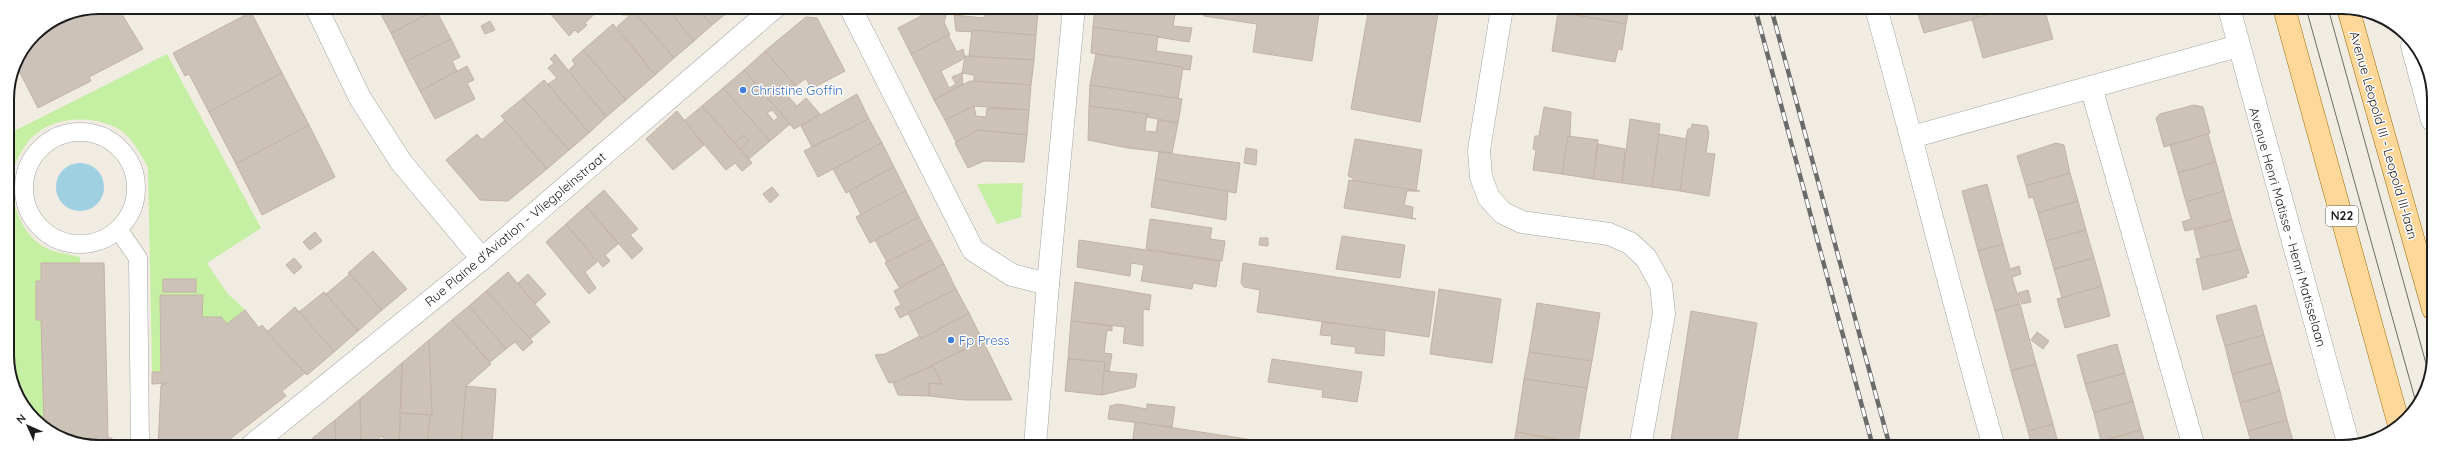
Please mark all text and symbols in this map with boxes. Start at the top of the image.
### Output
street label: Avenue Léopold III - Leopold III-laan [2347,29,2421,241]
place label: Christine Goffin [751,82,843,98]
marker: Christine Goffin [738,85,748,95]
street label: Avenue Henri Matisse - Henri Matisselaan [2246,105,2330,349]
street label: Rue Plaine d'Aviation - Vliegpleinstraat [421,149,609,309]
road number: N22 [2326,206,2358,226]
place label: Fp Press [959,332,1010,348]
marker: Fp Press [946,335,956,345]
north arrow [8,406,48,446]
text: N [13,411,29,427]

